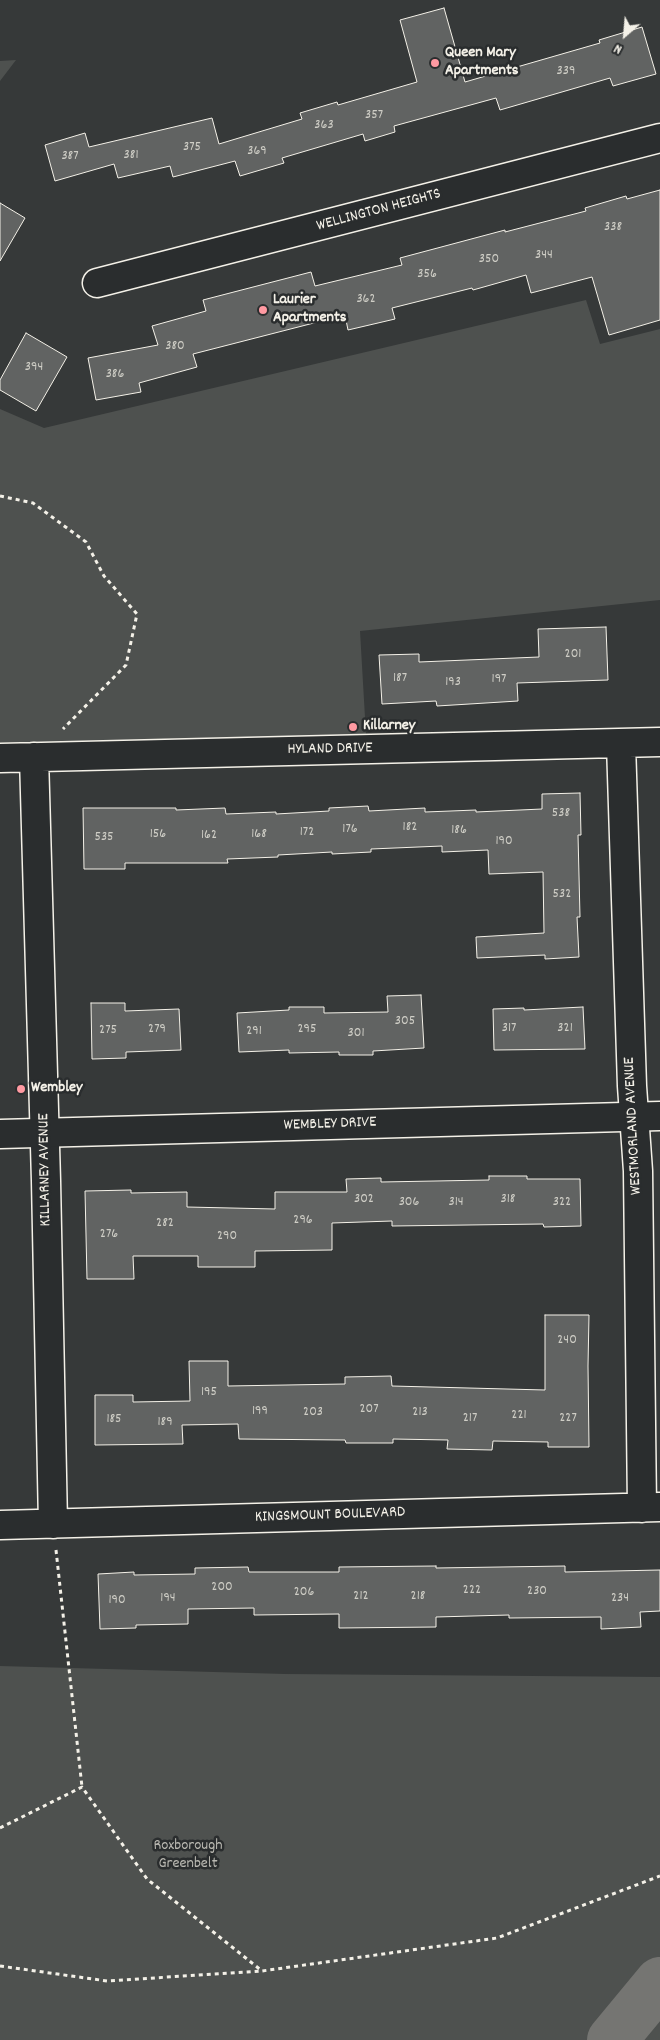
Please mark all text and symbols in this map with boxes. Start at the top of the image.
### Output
north arrow [600,10,650,60]
text: N [611,38,626,59]
place label: Queen Mary Apartments [445,44,519,82]
marker: Queen Mary Apartments [429,57,441,69]
house number: 339 [557,64,575,80]
house number: 357 [365,108,383,124]
house number: 363 [314,118,334,134]
house number: 375 [183,140,201,156]
house number: 369 [247,144,267,160]
house number: 381 [124,148,138,164]
house number: 387 [61,149,79,165]
street label: WELLINGTON HEIGHTS [315,185,443,237]
house number: 338 [604,220,622,236]
house number: 344 [535,248,553,264]
house number: 350 [479,252,499,268]
house number: 356 [417,267,437,283]
place label: Laurier Apartments [273,291,347,329]
house number: 362 [356,292,376,308]
marker: Laurier Apartments [257,304,269,316]
house number: 380 [165,339,185,355]
house number: 394 [25,360,43,376]
house number: 386 [106,367,124,383]
house number: 201 [565,647,581,663]
house number: 187 [393,671,407,687]
house number: 197 [492,672,506,688]
house number: 193 [445,675,461,691]
place label: Killarney [363,717,415,737]
marker: Killarney [347,721,359,733]
street label: HYLAND DRIVE [287,740,373,760]
house number: 538 [552,806,570,822]
house number: 182 [403,820,417,836]
house number: 176 [342,822,358,838]
house number: 186 [451,823,467,839]
house number: 172 [300,825,314,841]
house number: 156 [150,827,166,843]
house number: 168 [251,827,267,843]
house number: 162 [201,828,217,844]
house number: 535 [94,830,114,846]
house number: 190 [495,834,513,850]
house number: 532 [553,887,571,903]
house number: 305 [395,1014,415,1030]
house number: 317 [502,1021,516,1037]
house number: 321 [557,1021,573,1037]
house number: 279 [148,1022,166,1038]
house number: 295 [297,1022,317,1038]
house number: 275 [99,1023,117,1039]
house number: 291 [246,1024,262,1040]
house number: 301 [348,1026,364,1042]
street label: WESTMORLAND AVENUE [621,1057,647,1195]
place label: Wembley [31,1079,82,1099]
marker: Wembley [15,1083,27,1095]
street label: KILLARNEY AVENUE [35,1113,57,1227]
street label: WEMBLEY DRIVE [283,1114,377,1136]
house number: 302 [354,1192,374,1208]
house number: 318 [501,1192,515,1208]
house number: 306 [399,1195,419,1211]
house number: 314 [448,1195,464,1211]
house number: 322 [553,1195,571,1211]
house number: 296 [293,1213,313,1229]
house number: 282 [156,1216,174,1232]
house number: 276 [100,1227,118,1243]
house number: 290 [217,1229,237,1245]
house number: 240 [557,1333,577,1349]
house number: 195 [201,1385,217,1401]
house number: 207 [359,1402,379,1418]
house number: 199 [252,1404,268,1420]
house number: 203 [303,1405,323,1421]
house number: 213 [412,1405,428,1421]
house number: 221 [511,1408,527,1424]
house number: 217 [463,1411,477,1427]
house number: 227 [559,1411,577,1427]
house number: 185 [106,1412,122,1428]
house number: 189 [157,1415,173,1431]
street label: KINGSMOUNT BOULEVARD [255,1504,405,1528]
house number: 200 [211,1580,233,1596]
house number: 222 [463,1583,481,1599]
house number: 230 [527,1584,547,1600]
house number: 206 [294,1585,314,1601]
house number: 212 [353,1589,369,1605]
house number: 218 [411,1589,425,1605]
house number: 194 [160,1591,176,1607]
house number: 234 [611,1591,629,1607]
house number: 190 [108,1593,126,1609]
park label: Roxborough Greenbelt [153,1837,223,1875]

